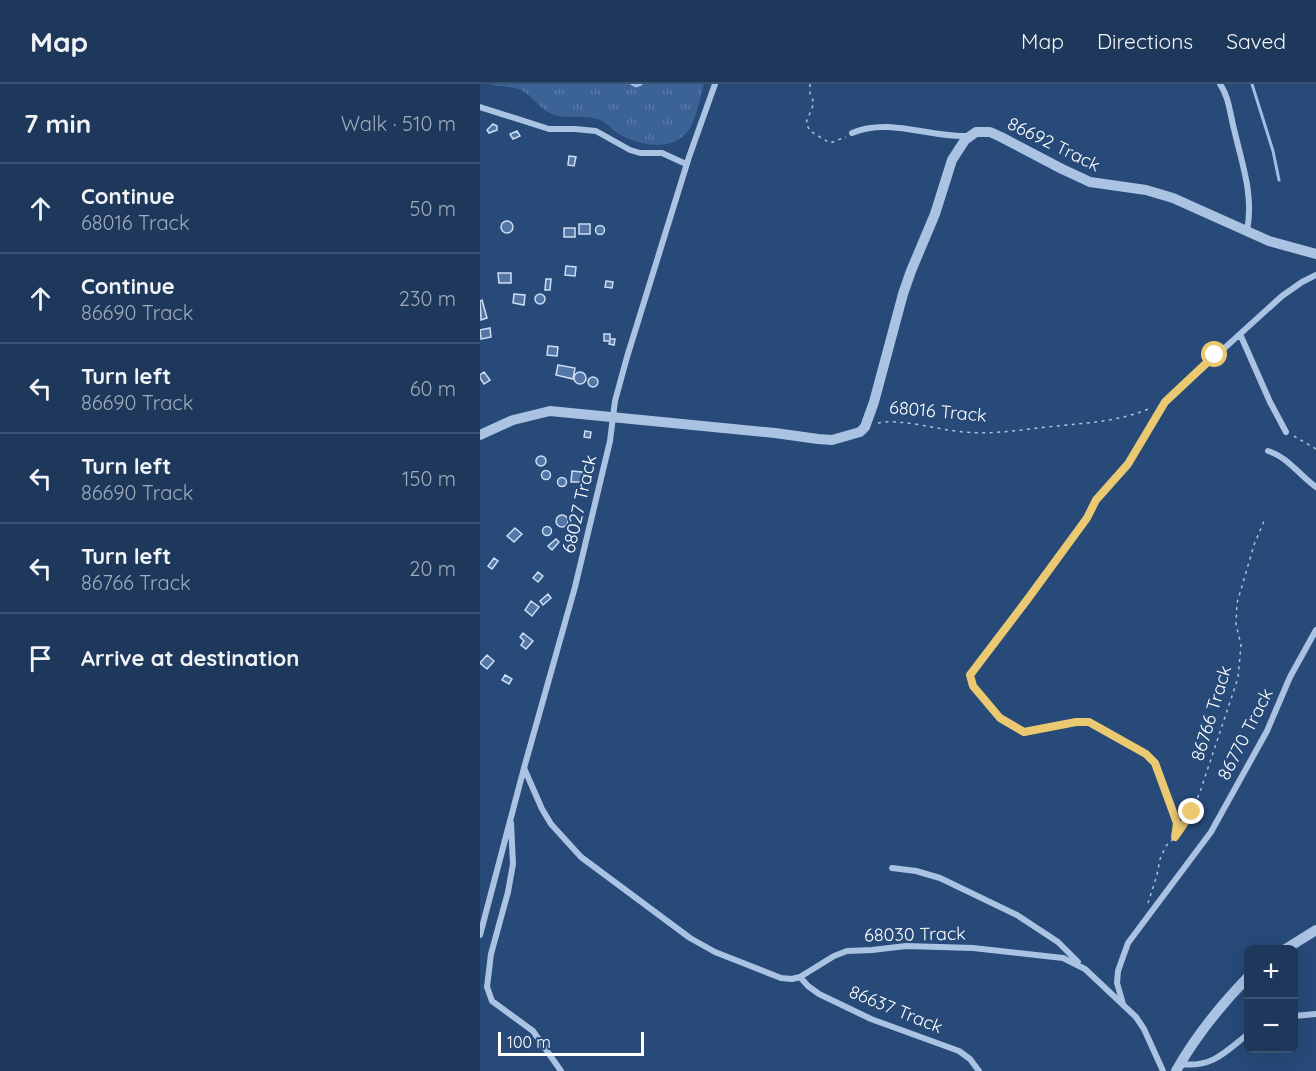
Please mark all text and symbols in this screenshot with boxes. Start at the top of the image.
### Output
text: Map [30,24,88,59]
text: Map [1021,28,1064,54]
text: Directions [1097,28,1193,54]
text: Saved [1226,28,1286,54]
text: 7 min [24,107,91,140]
text: Walk · 510 m [341,111,456,136]
street label: 86692 Track [1004,112,1104,176]
text: Continue [81,182,175,210]
icon: ahead [24,192,57,225]
text: 50 m [410,196,456,221]
text: 68016 Track [81,210,190,235]
text: Continue [81,272,175,300]
icon: ahead [24,282,57,315]
text: 230 m [399,286,456,311]
text: 86690 Track [81,300,193,325]
route start [1201,341,1227,367]
text: Turn left [81,362,171,390]
icon: left [24,372,57,405]
text: 60 m [410,376,456,401]
text: 86690 Track [81,390,193,415]
street label: 68016 Track [888,395,988,427]
text: Turn left [81,452,171,480]
street label: 68027 Track [557,453,601,555]
icon: left [24,462,57,495]
text: 150 m [402,466,456,491]
text: 86690 Track [81,480,193,505]
text: Turn left [81,542,171,570]
icon: left [24,552,57,585]
text: 20 m [409,556,456,581]
text: 86766 Track [81,570,191,595]
icon: arrive [24,642,57,675]
text: Arrive at destination [81,644,299,672]
street label: 86766 Track [1186,662,1236,764]
street label: 86770 Track [1212,684,1278,784]
route end [1178,798,1204,824]
street label: 68030 Track [864,922,966,946]
map controls [1244,945,1298,1053]
button: + [1244,945,1298,999]
street label: 86637 Track [846,980,946,1038]
button: − [1244,999,1298,1053]
scale bar [498,1029,644,1056]
text: 100 m [507,1032,551,1052]

